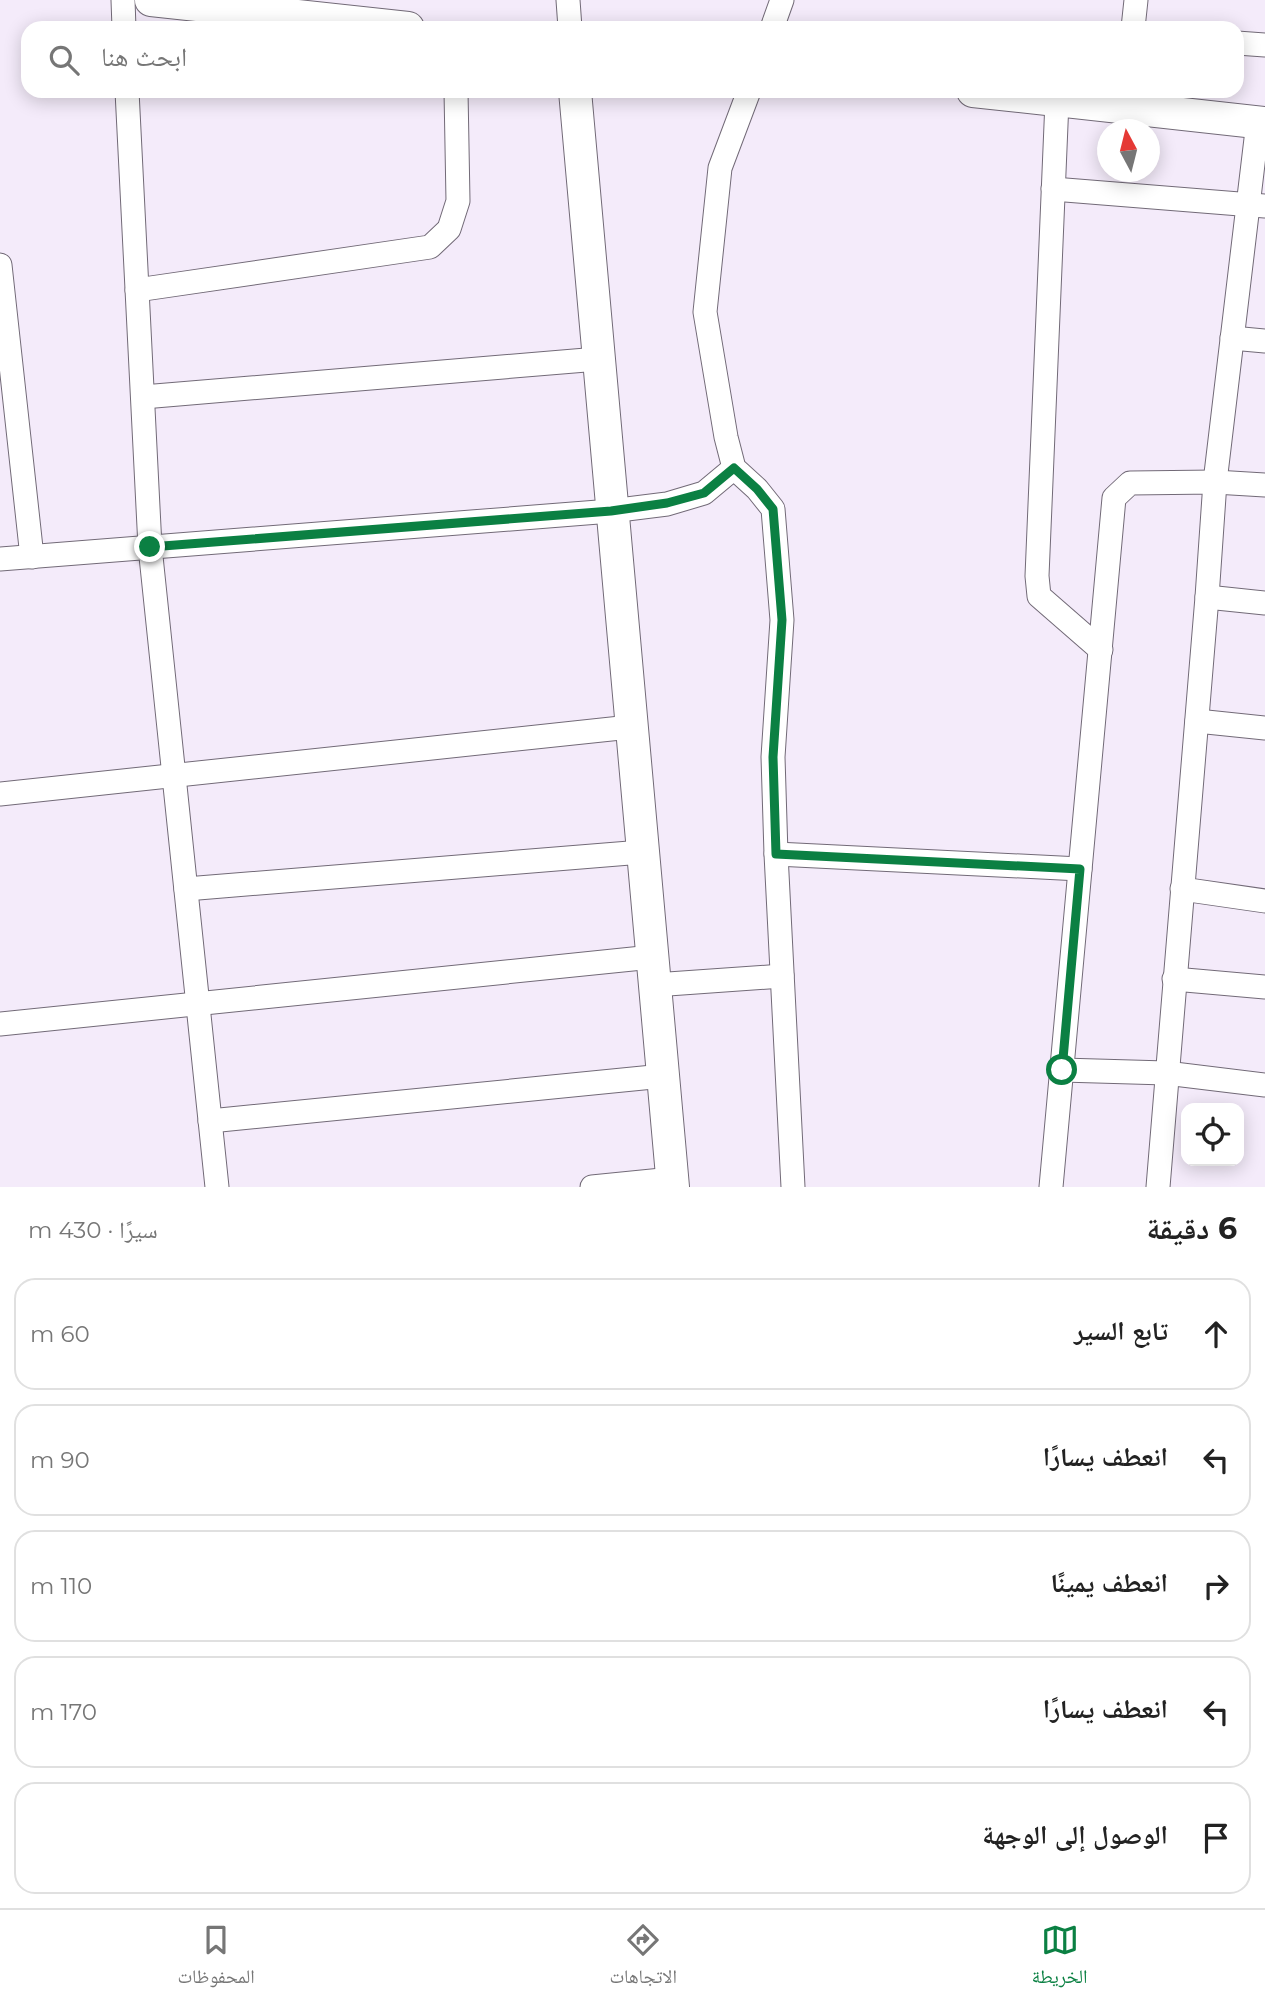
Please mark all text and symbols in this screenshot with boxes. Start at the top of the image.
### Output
search box [21,21,1244,98]
icon: search [45,41,83,79]
text: ابحث هنا [101,41,187,73]
north arrow [1097,119,1160,182]
route end [134,531,165,562]
route start [1046,1054,1077,1085]
map controls [1181,1103,1244,1166]
button: locate [1181,1103,1244,1166]
text: 6 دقيقة [1146,1210,1237,1247]
text: سيرًا · 430 m [28,1216,158,1244]
text: تابع السير [1074,1315,1168,1347]
icon: ahead [1197,1315,1235,1353]
text: 60 m [30,1320,90,1348]
text: انعطف يسارًا [1043,1441,1168,1473]
icon: left [1197,1441,1235,1479]
text: 90 m [30,1446,90,1474]
text: انعطف يمينًا [1050,1567,1168,1599]
icon: right [1197,1567,1235,1605]
text: 110 m [30,1572,92,1600]
text: انعطف يسارًا [1043,1693,1168,1725]
icon: left [1197,1693,1235,1731]
text: 170 m [30,1698,97,1726]
text: الوصول إلى الوجهة [982,1819,1168,1851]
icon: arrive [1197,1819,1235,1857]
tab: المحفوظات [177,1921,255,1995]
tab: الاتجاهات [609,1921,677,1995]
tab: الخريطة [1032,1921,1088,1995]

